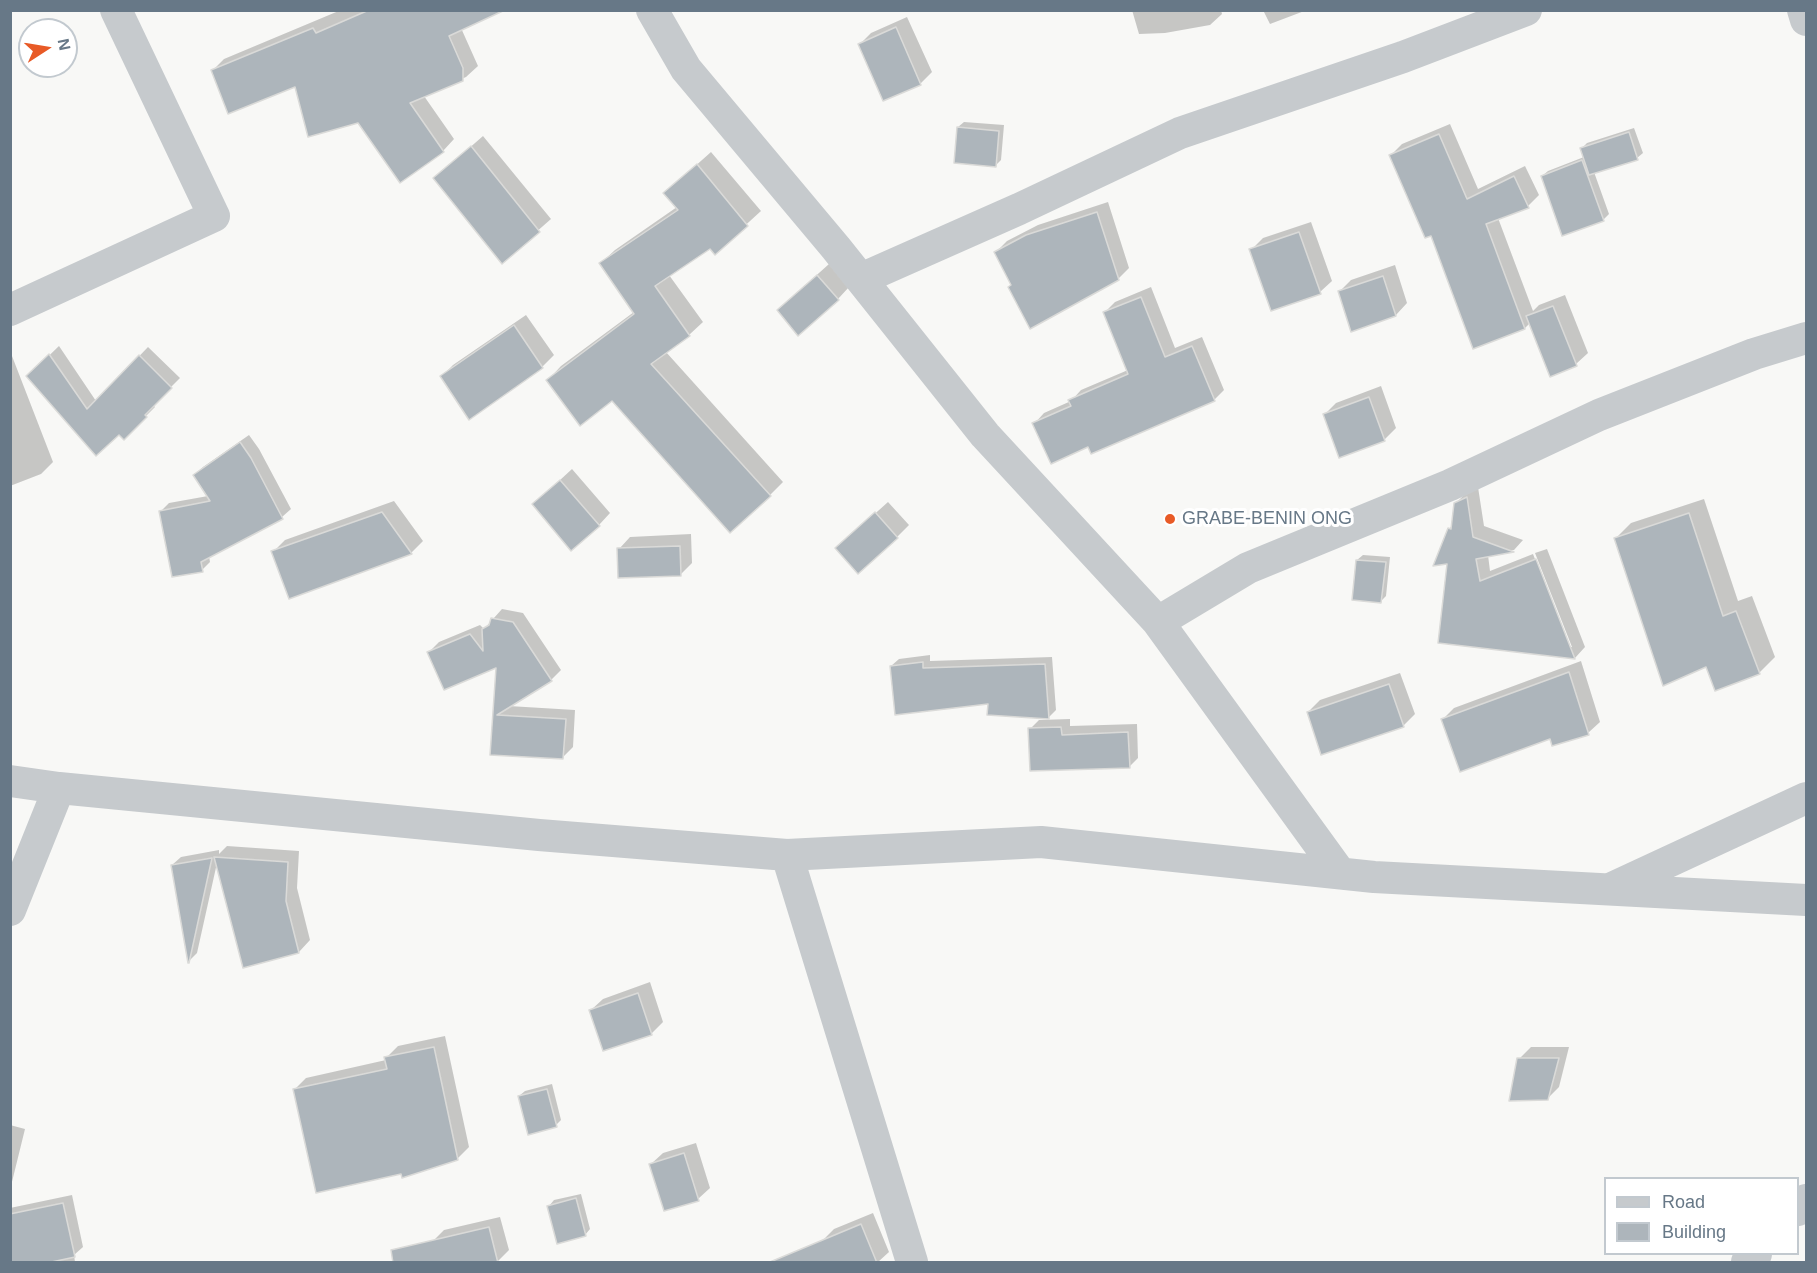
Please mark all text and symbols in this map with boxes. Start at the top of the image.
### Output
north arrow [18,18,78,78]
text: N [55,37,74,52]
place label: GRABE-BENIN ONG [1182,508,1352,530]
marker: GRABE-BENIN ONG [1163,512,1177,526]
legend [1604,1177,1799,1255]
text: Road [1662,1192,1705,1212]
text: Building [1662,1222,1726,1242]

